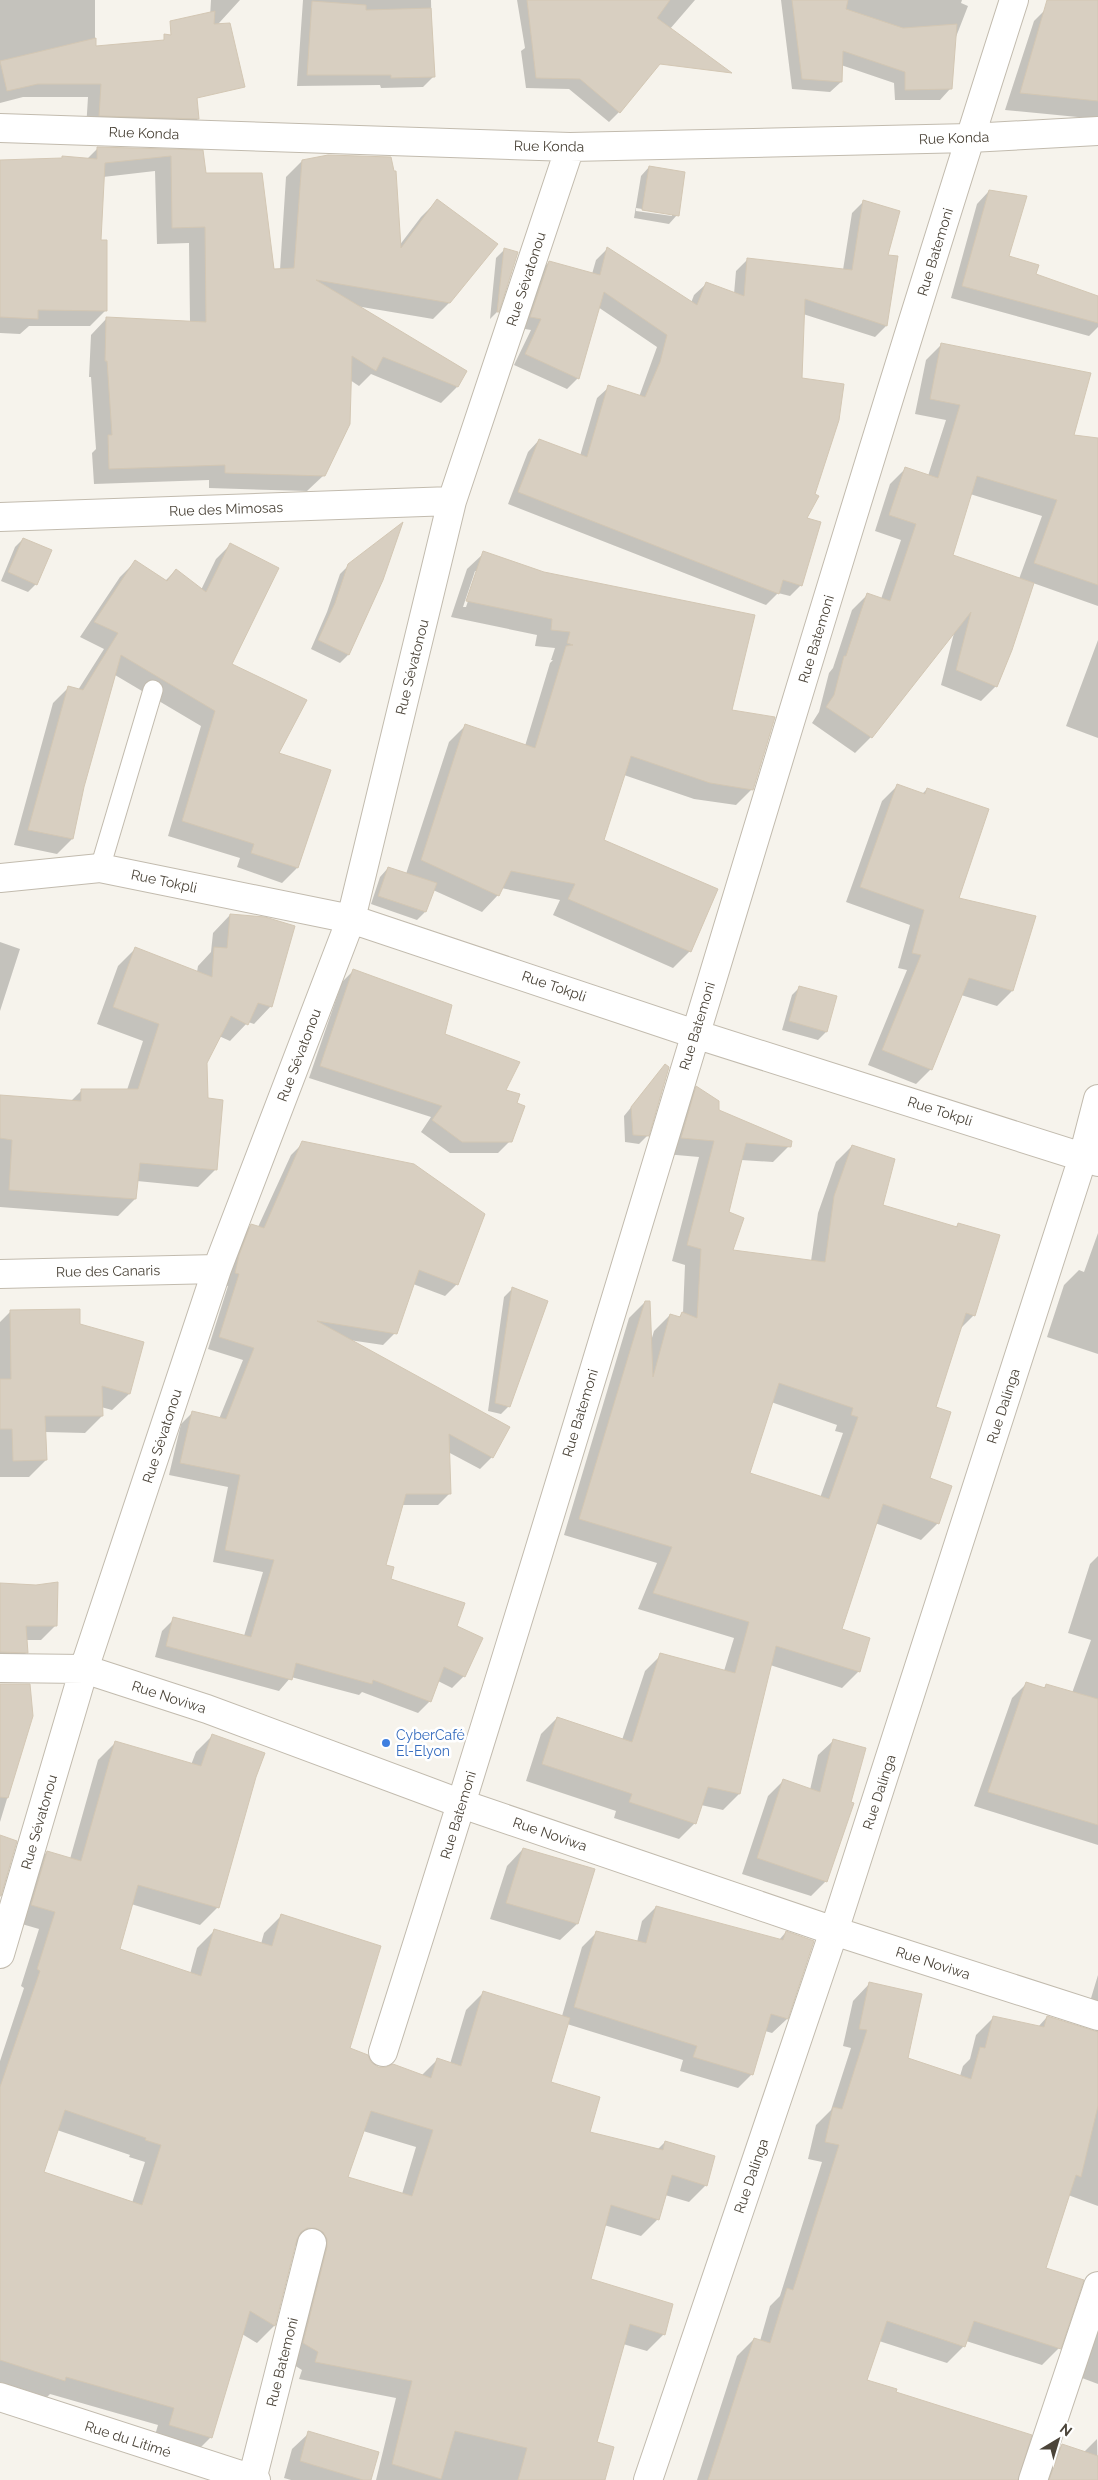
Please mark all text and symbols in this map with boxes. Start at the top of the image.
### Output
street label: Rue Konda [108,124,180,142]
street label: Rue Konda [918,129,990,147]
street label: Rue Konda [514,137,584,155]
street label: Rue Batemoni [914,206,956,298]
street label: Rue Sévatonou [503,230,549,328]
street label: Rue des Mimosas [169,499,284,519]
street label: Rue Batemoni [795,593,837,685]
street label: Rue Sévatonou [392,617,432,717]
street label: Rue Tokpli [130,866,198,896]
street label: Rue Tokpli [520,968,588,1004]
street label: Rue Batemoni [676,980,718,1072]
street label: Rue Sévatonou [274,1006,324,1104]
street label: Rue Tokpli [906,1093,974,1129]
street label: Rue des Canaris [56,1262,160,1280]
street label: Rue Dalinga [983,1366,1023,1446]
street label: Rue Batemoni [559,1367,601,1459]
street label: Rue Sévatonou [139,1387,185,1485]
street label: Rue Noviwa [130,1677,208,1717]
place label: CyberCafé El-Elyon [396,1727,465,1759]
marker: CyberCafé El-Elyon [380,1737,392,1749]
street label: Rue Dalinga [859,1752,899,1832]
street label: Rue Batemoni [437,1769,479,1861]
street label: Rue Sévatonou [18,1773,60,1871]
street label: Rue Noviwa [511,1814,589,1854]
street label: Rue Noviwa [894,1943,972,1983]
street label: Rue Dalinga [731,2136,771,2216]
street label: Rue Batemoni [263,2316,301,2408]
north arrow [1033,2415,1083,2465]
street label: Rue du Litimé [83,2418,173,2460]
text: N [1057,2420,1075,2439]

